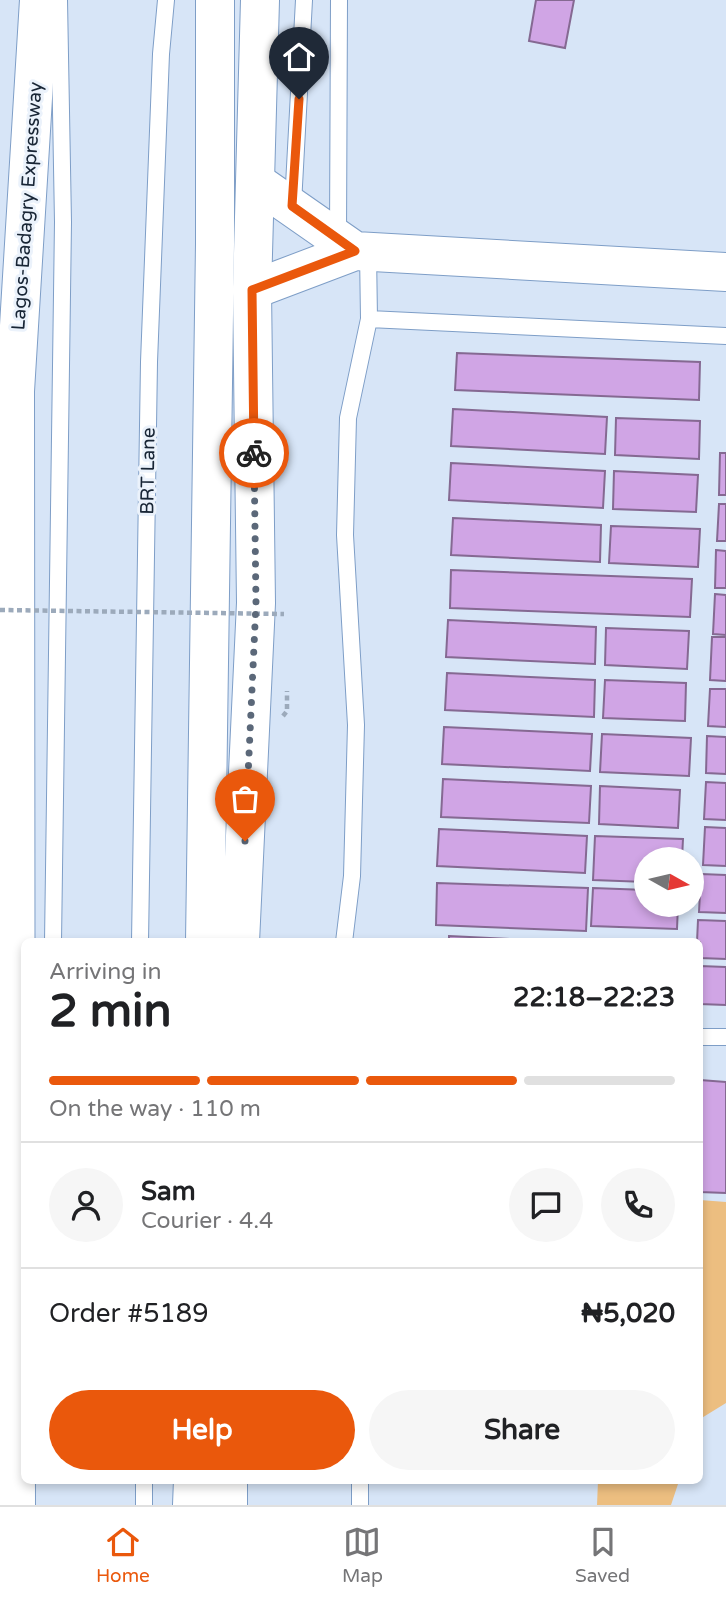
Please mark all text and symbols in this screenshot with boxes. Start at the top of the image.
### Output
pin [269,27,329,99]
icon: home [280,38,318,76]
street label: Lagos-Badagry Expressway [7,81,47,331]
courier [219,418,289,488]
street label: BRT Lane [136,427,160,515]
icon: bike [235,434,273,472]
pin [215,769,275,841]
icon: bag [226,780,264,818]
north arrow [634,847,704,917]
map controls [634,847,704,917]
text: Arriving in [49,958,162,986]
text: 22:18–22:23 [513,982,675,1013]
text: 2 min [49,984,172,1039]
text: On the way · 110 m [49,1095,261,1123]
button: person [49,1168,123,1242]
button: chat [509,1168,583,1242]
button: phone [601,1168,675,1242]
text: Sam [141,1176,196,1207]
text: Courier · 4.4 [141,1207,273,1235]
text: Order #5189 [49,1298,209,1329]
text: ₦5,020 [581,1298,675,1329]
button: Help [49,1390,355,1470]
button: Share [369,1390,675,1470]
tab: Home [96,1523,150,1587]
tab: Map [342,1523,383,1587]
tab: Saved [575,1523,630,1587]

